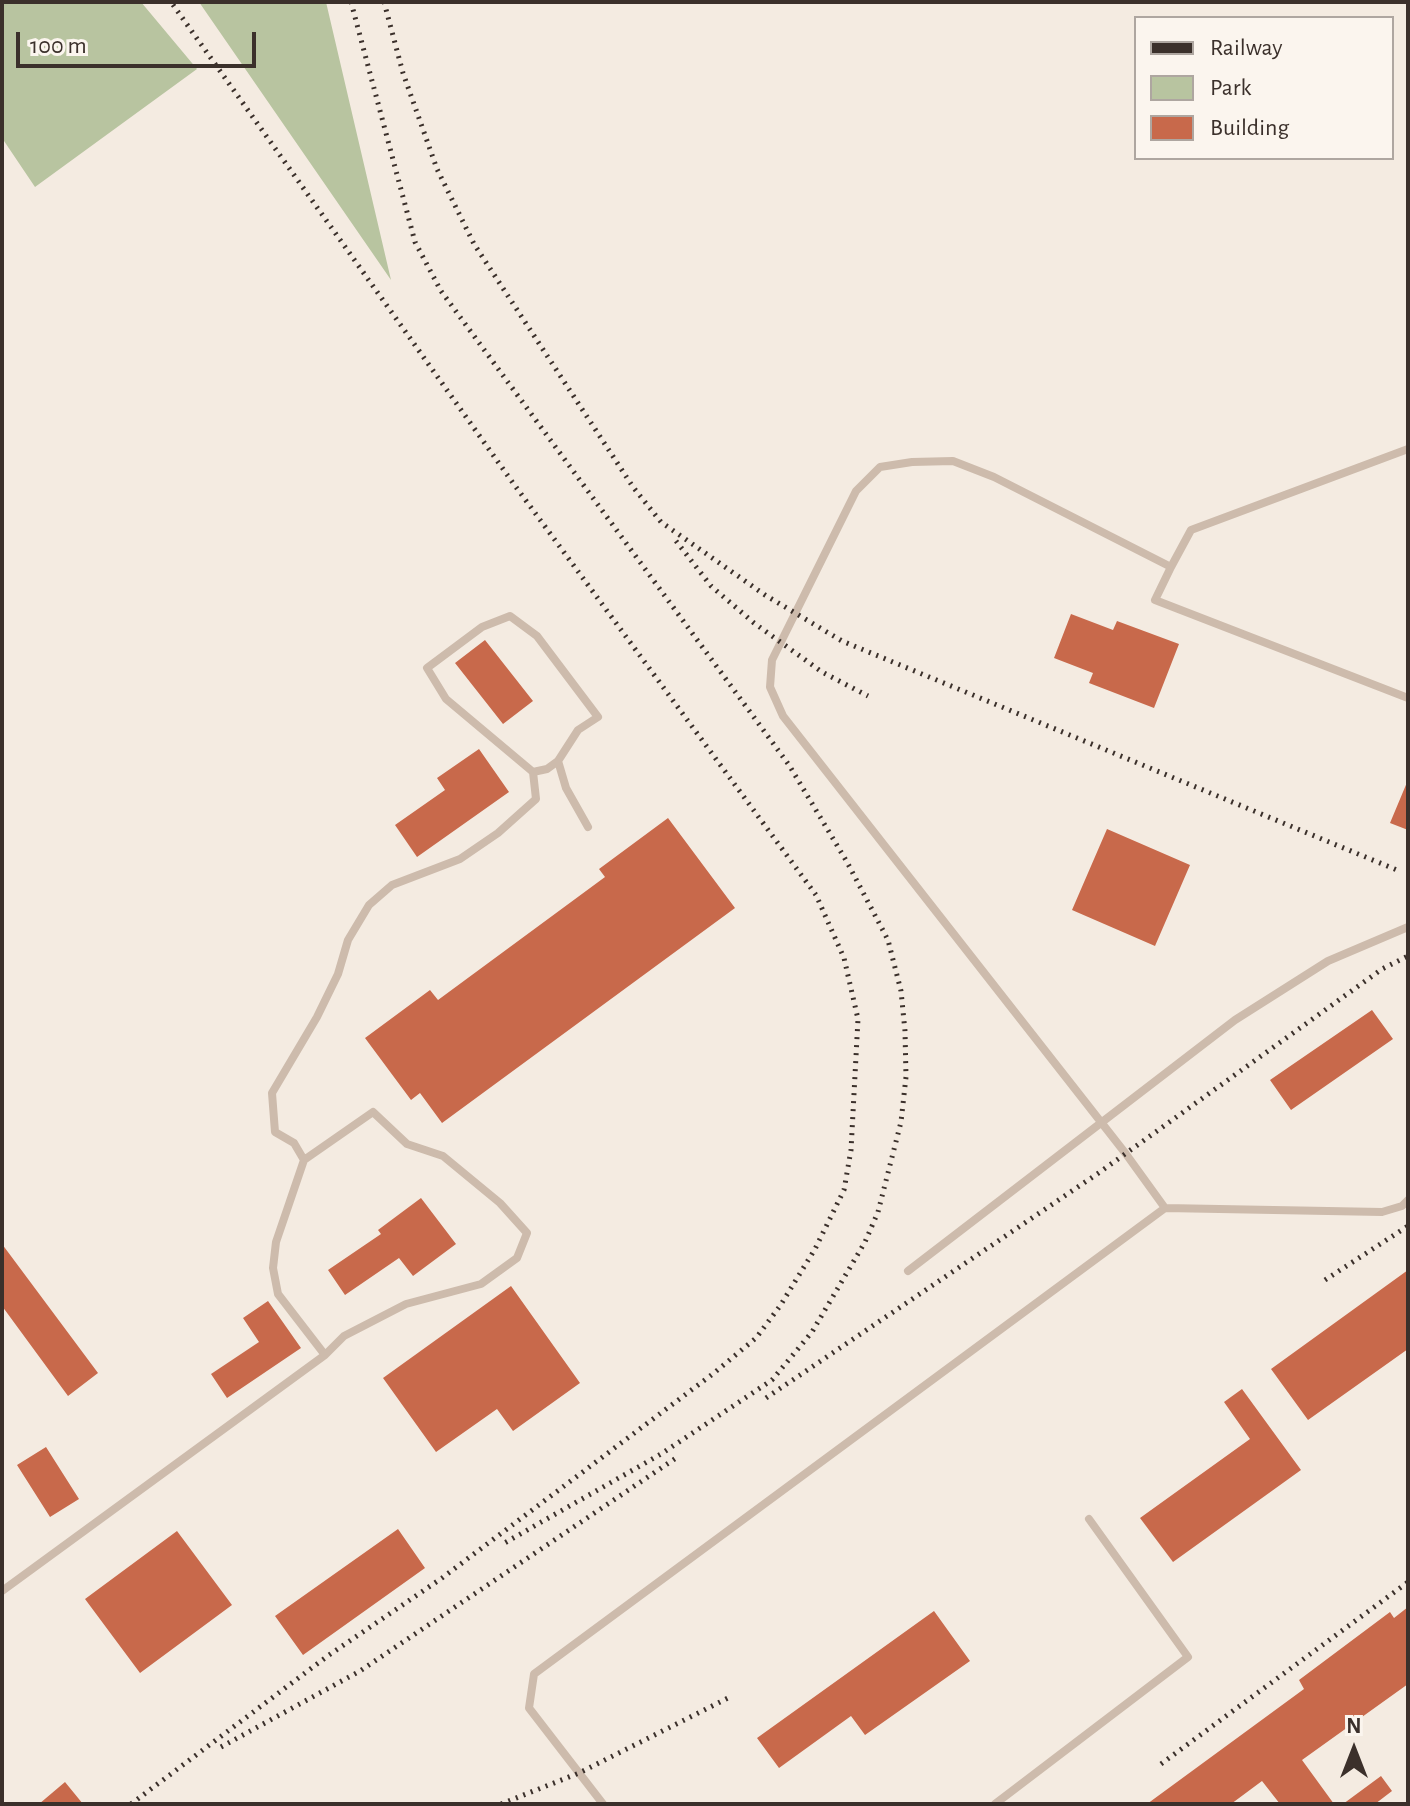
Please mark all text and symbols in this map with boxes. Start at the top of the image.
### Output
scale bar [20,16,260,66]
legend [1134,16,1394,160]
text: 100 m [30,34,87,58]
text: Railway [1210,36,1282,60]
text: Park [1210,76,1251,100]
text: Building [1210,116,1289,140]
north arrow [1314,1710,1394,1790]
text: N [1346,1715,1362,1737]

